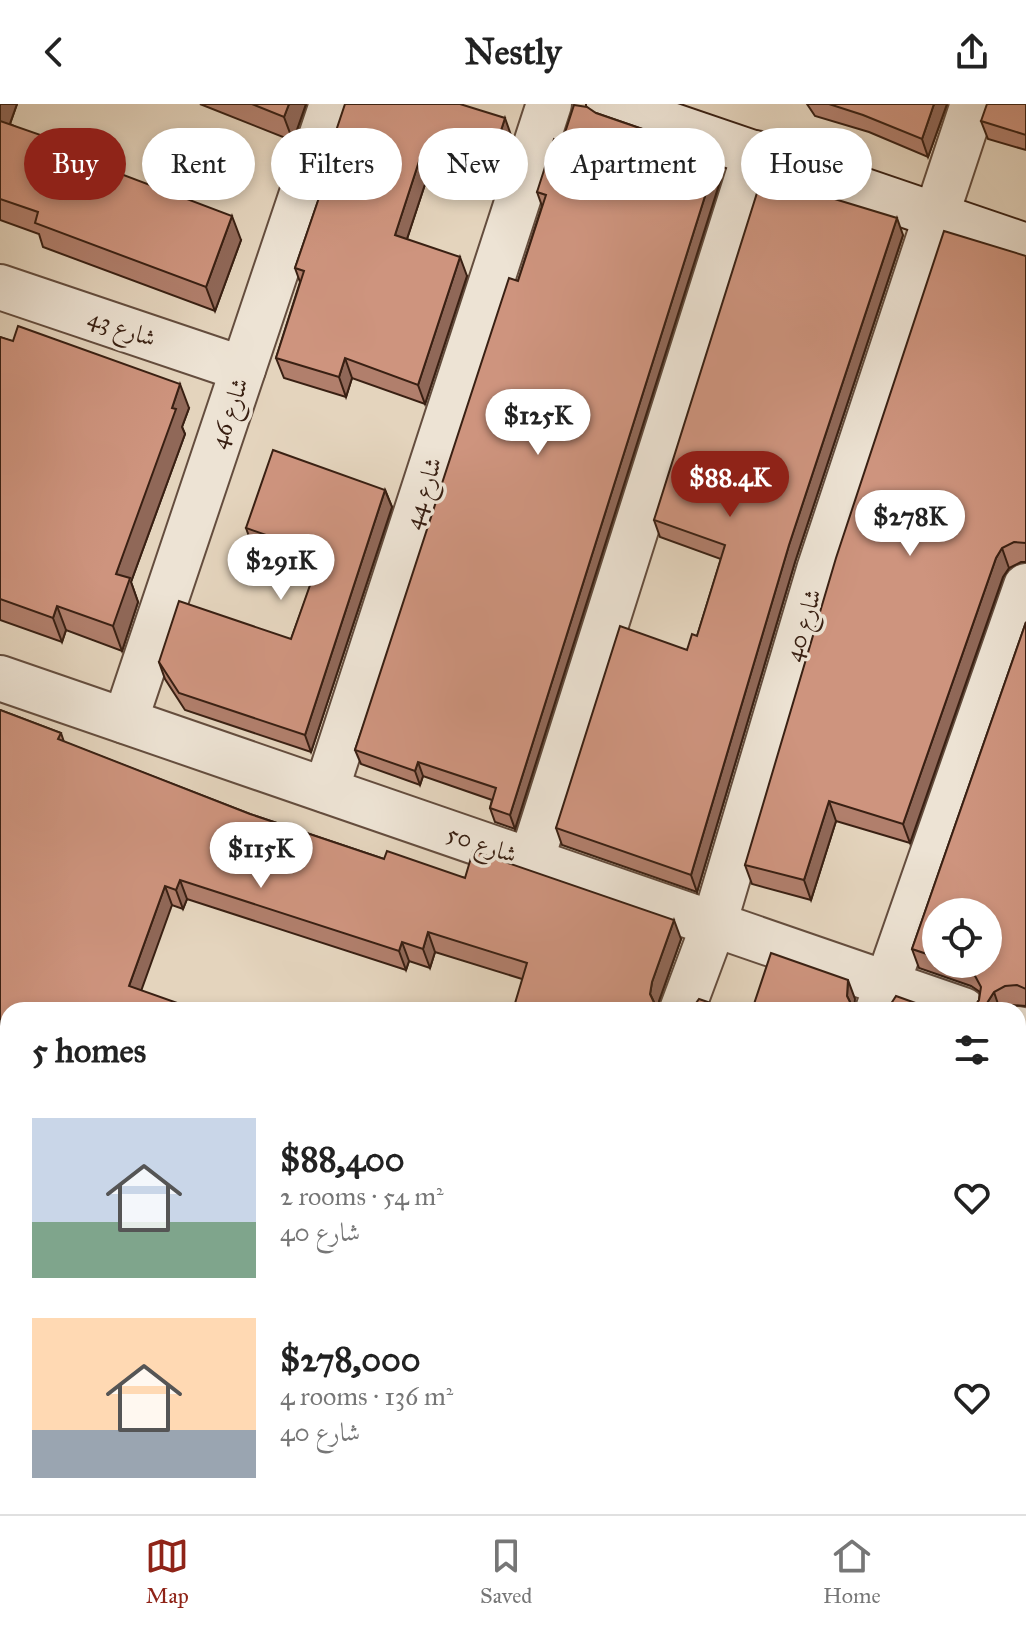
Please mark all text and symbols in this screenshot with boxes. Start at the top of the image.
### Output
icon: back [32,30,76,74]
text: Nestly [465,30,561,74]
icon: share [950,30,994,74]
chip: Buy [24,128,126,200]
chip: Rent [142,128,255,200]
chip: Filters [271,128,402,200]
chip: New [418,128,528,200]
chip: Apartment [544,128,725,200]
chip: House [741,128,872,200]
street label: شارع 43 [82,302,160,358]
street label: شارع 46 [203,374,260,454]
pin: $125K [482,389,594,457]
text: $125K [503,399,573,431]
pin: $88.4K [665,451,795,519]
street label: شارع 44 [397,453,453,534]
text: $88.4K [689,461,771,493]
pin: $278K [854,490,966,558]
text: $278K [873,500,947,532]
pin: $291K [225,534,337,602]
text: $291K [246,544,316,576]
street label: شارع 40 [778,585,833,666]
street label: شارع 50 [441,818,521,875]
pin: $115K [205,822,317,890]
text: $115K [228,832,294,864]
map controls [922,898,1002,978]
button: locate [922,898,1002,978]
icon: filters [950,1028,994,1072]
text: 5 homes [32,1030,146,1071]
text: $88,400 [280,1139,405,1180]
icon: home [96,1150,192,1246]
icon: heart [950,1176,994,1220]
text: 2 rooms · 54 m² [280,1180,444,1212]
text: شارع 40 [280,1216,360,1248]
text: $278,000 [280,1339,421,1380]
icon: home [96,1350,192,1446]
icon: heart [950,1376,994,1420]
text: 4 rooms · 136 m² [280,1380,453,1412]
text: شارع 40 [280,1416,360,1448]
tab: Map [145,1534,189,1609]
tab: Saved [480,1534,532,1609]
tab: Home [823,1534,881,1609]

